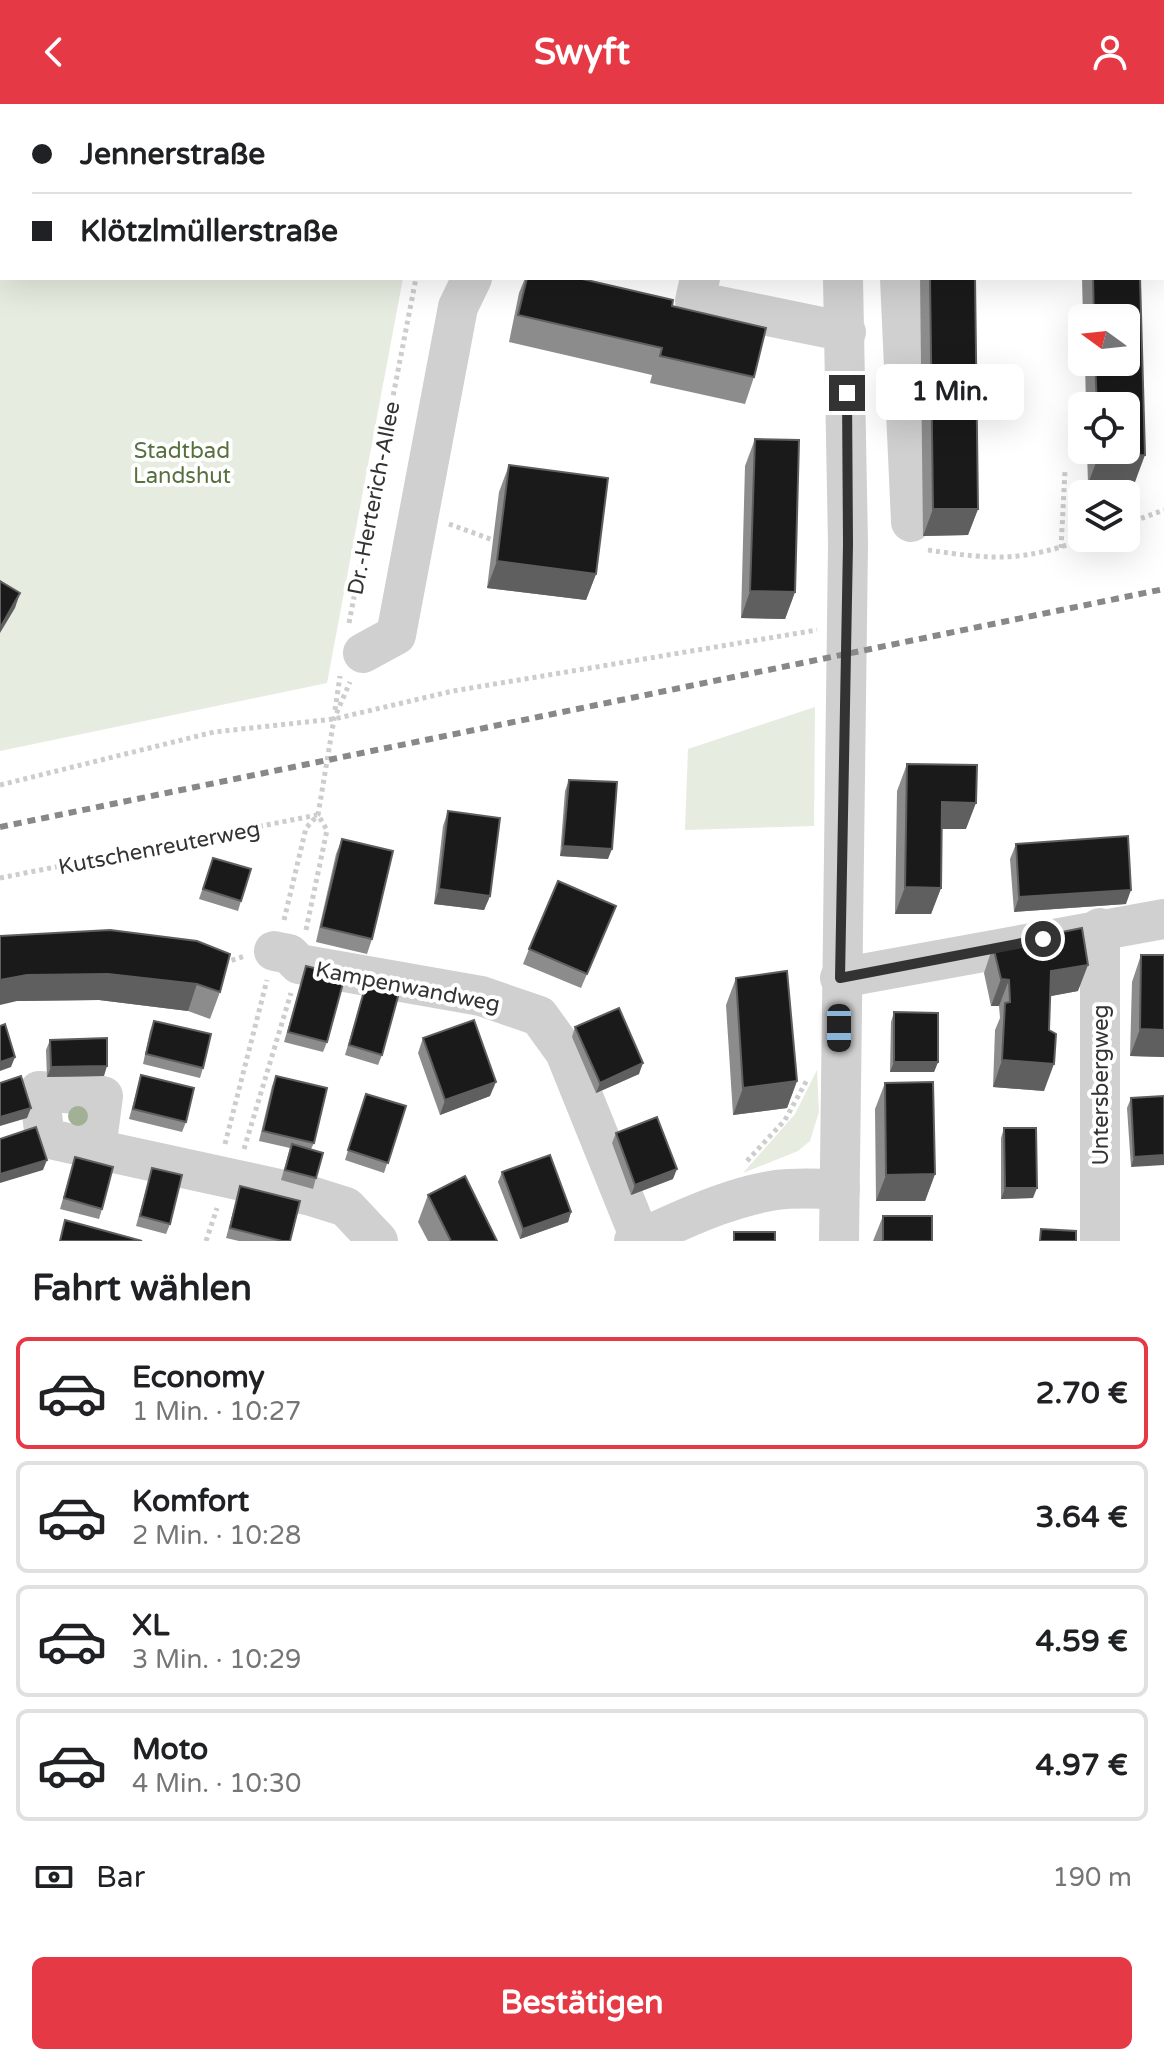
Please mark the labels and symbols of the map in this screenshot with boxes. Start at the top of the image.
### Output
north arrow [1068,304,1140,376]
callout: 1 Min. [875,365,1023,421]
route end [829,375,865,411]
street label: Dr.-Herterich-Allee [342,399,405,597]
park label: Stadtbad Landshut [133,438,231,489]
street label: Kutschenreuterweg [56,816,262,880]
route start [1025,921,1061,957]
street label: Kampenwandweg [313,956,502,1018]
car [827,1004,851,1052]
street label: Untersbergweg [1088,1004,1114,1166]

